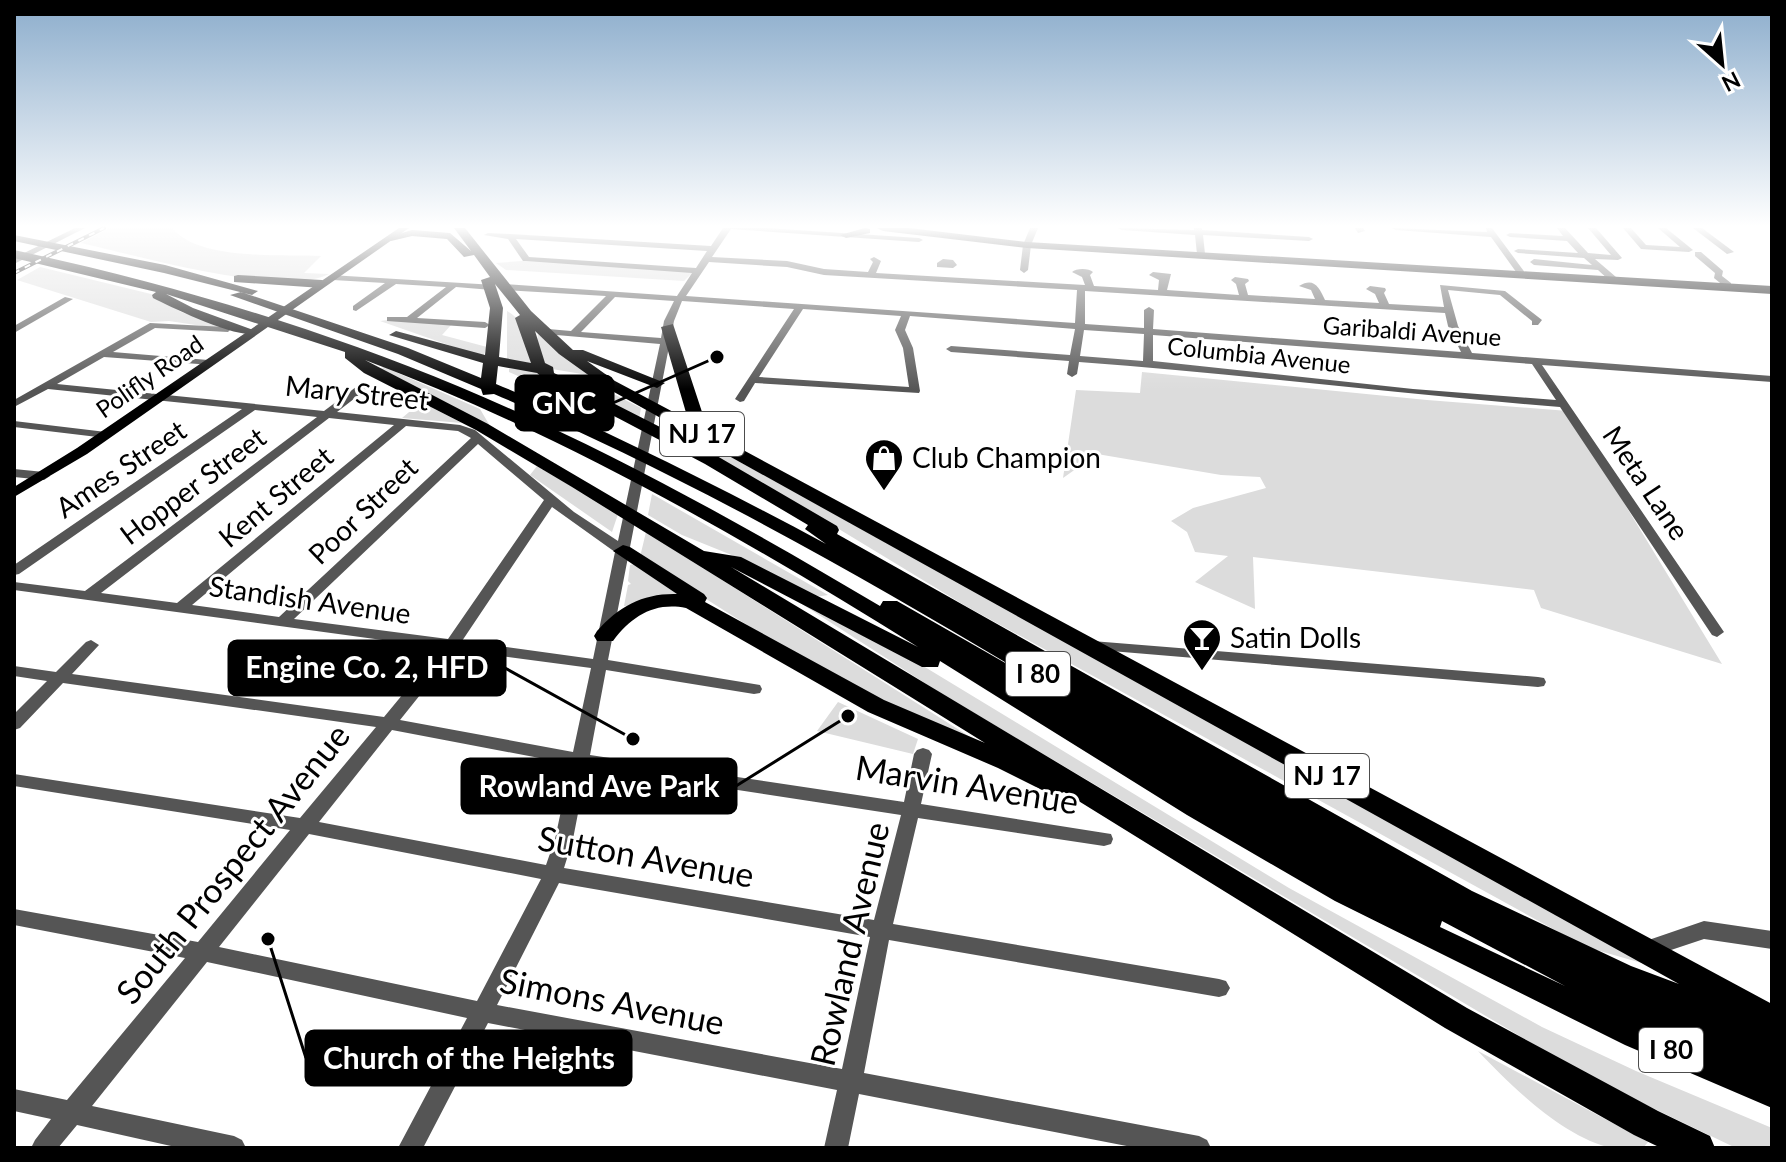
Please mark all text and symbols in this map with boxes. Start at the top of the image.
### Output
north arrow [1682,24,1762,104]
text: N [1718,66,1745,98]
street label: Garibaldi Avenue [1322,310,1502,351]
street label: Polifly Road [90,328,208,423]
street label: Columbia Avenue [1166,330,1352,379]
street label: Mary Street [284,368,431,416]
callout: GNC [516,376,613,430]
text: GNC [532,384,597,420]
street label: Ames Street [49,412,192,524]
road number: NJ 17 [660,412,744,456]
street label: Hopper Street [113,419,272,551]
street label: Meta Lane [1596,419,1697,546]
shop icon: Club Champion [863,437,905,492]
street label: Kent Street [211,439,339,554]
place label: Club Champion [912,440,1101,474]
street label: Poor Street [301,450,424,571]
street label: Standish Avenue [207,568,413,630]
bar icon: Satin Dolls [1181,617,1223,672]
place label: Satin Dolls [1230,620,1361,654]
callout: Engine Co. 2, HFD [229,641,505,695]
text: Engine Co. 2, HFD [245,648,489,684]
road number: I 80 [1006,652,1070,696]
street label: South Prospect Avenue [106,715,357,1011]
street label: Marvin Avenue [853,746,1082,821]
road number: NJ 17 [1285,754,1369,798]
callout: Rowland Ave Park [462,759,736,813]
text: Rowland Ave Park [478,767,720,803]
street label: Sutton Avenue [535,816,757,895]
street label: Rowland Avenue [801,818,897,1070]
street label: Simons Avenue [497,959,728,1042]
road number: I 80 [1639,1028,1703,1072]
callout: Church of the Heights [306,1031,631,1085]
text: Church of the Heights [323,1039,615,1075]

